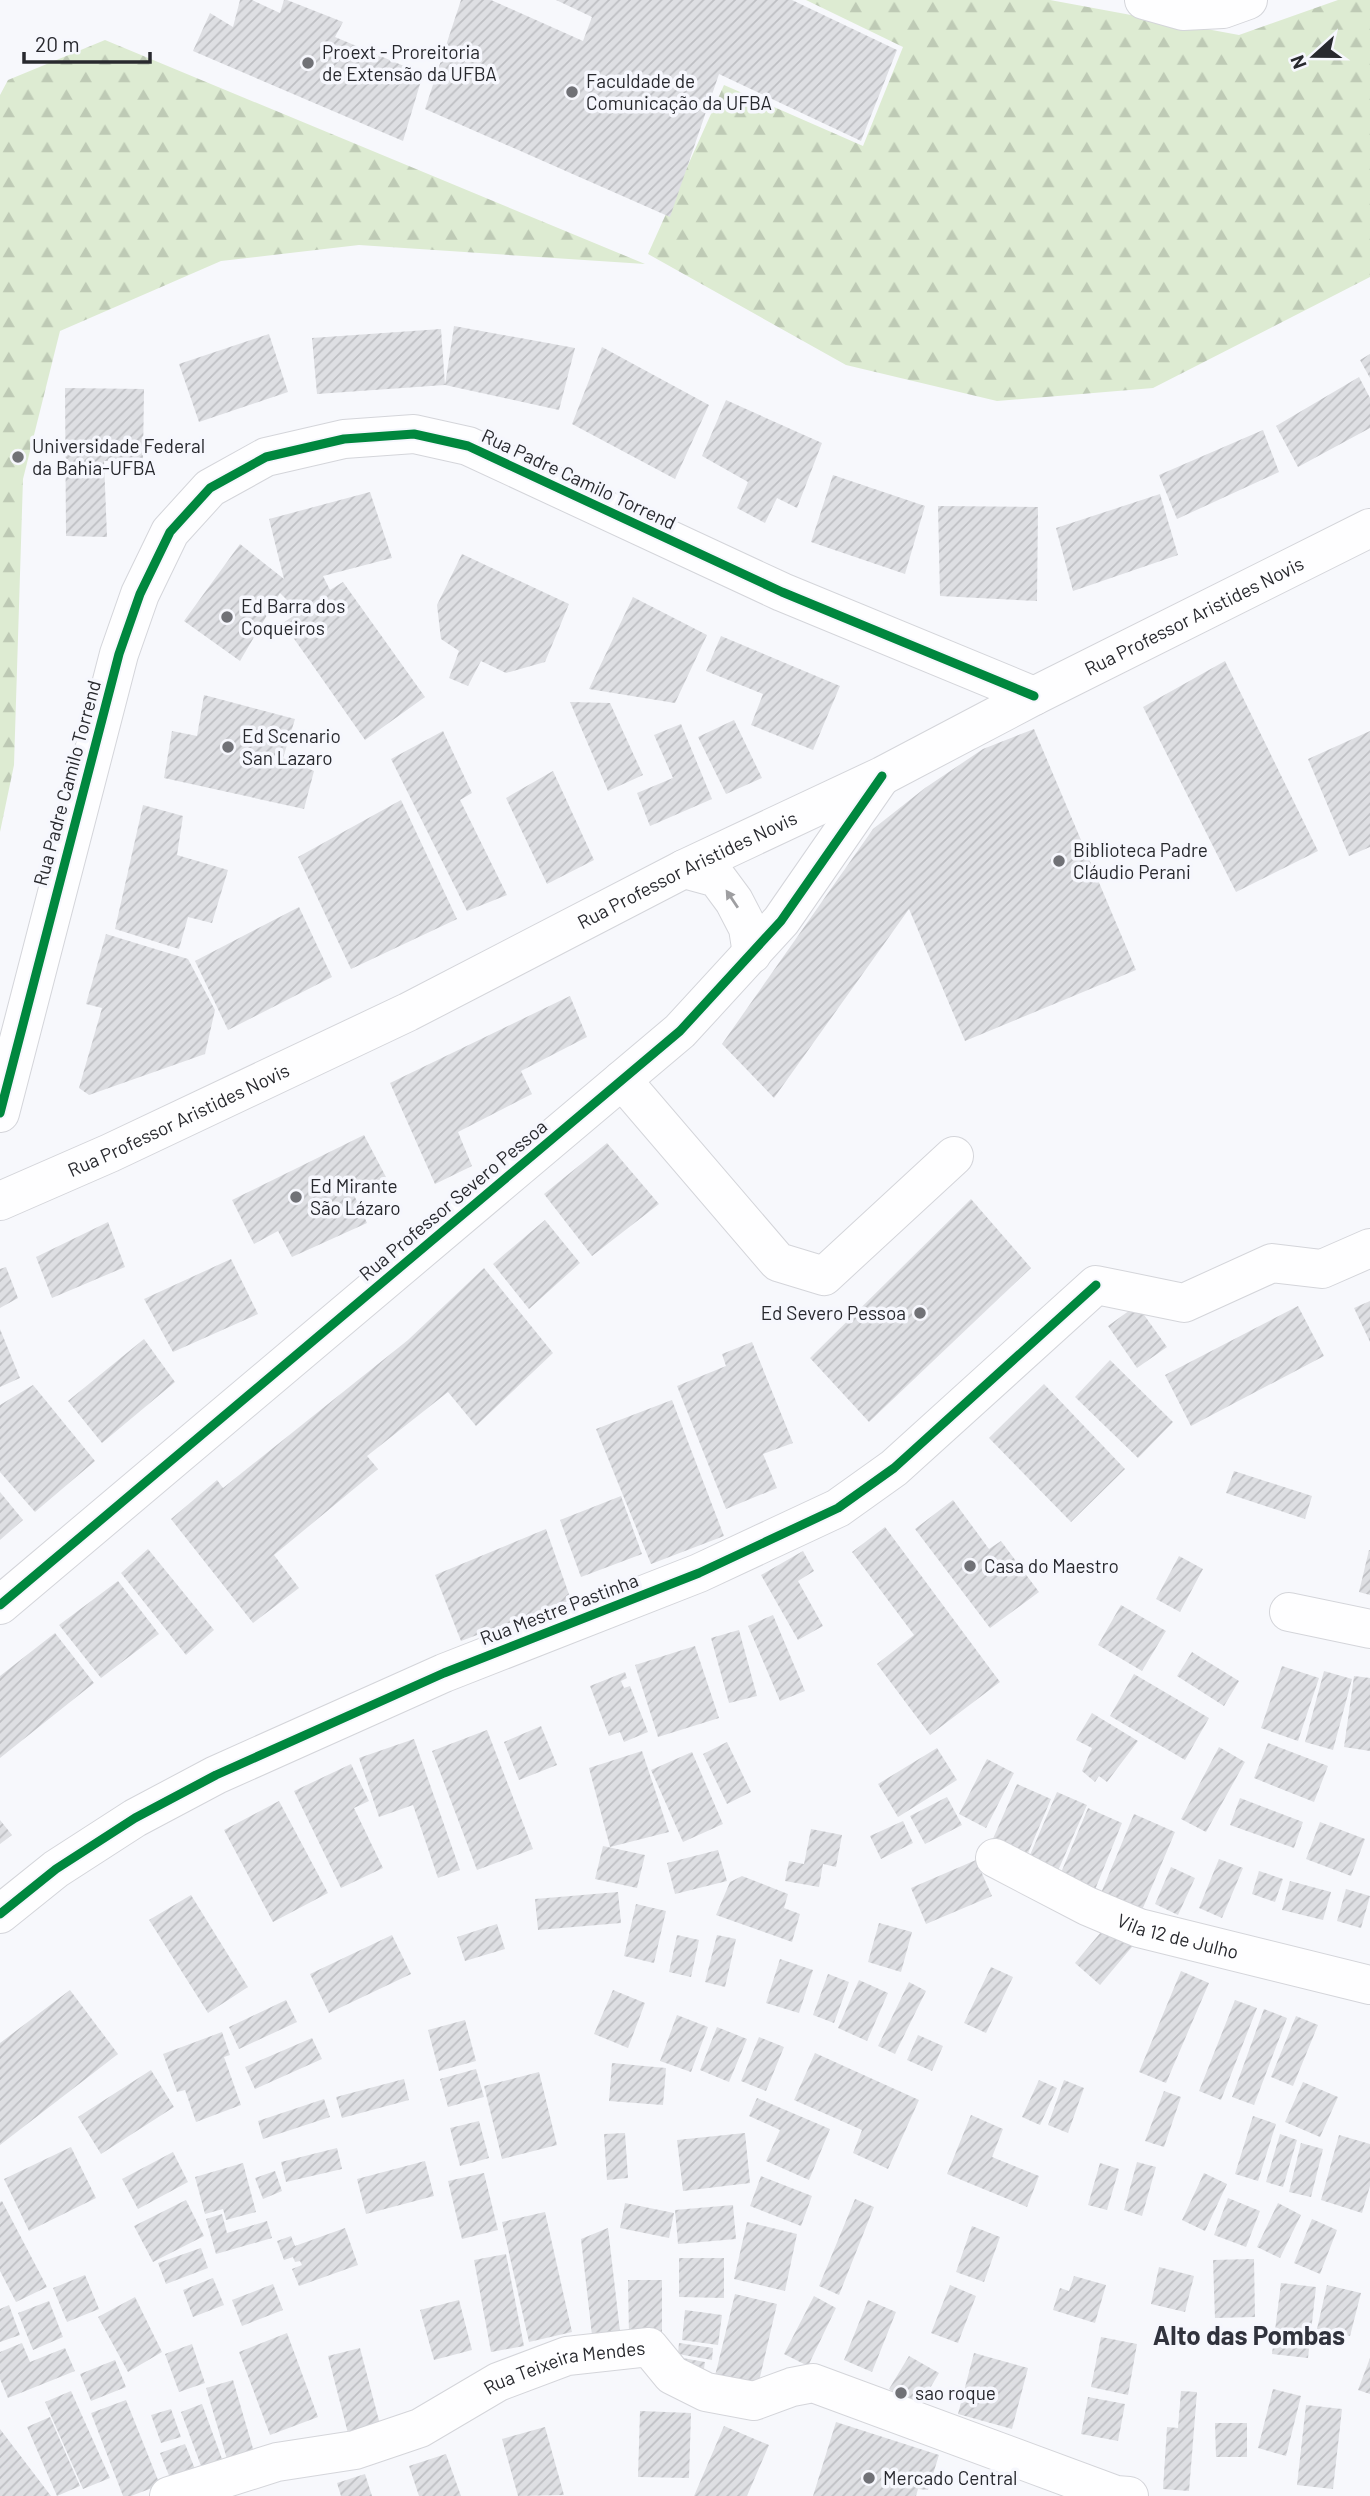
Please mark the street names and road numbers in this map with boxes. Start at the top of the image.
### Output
street label: Rua Padre Camilo Torrend [478,423,680,534]
street label: Rua Professor Aristides Novis [1080,551,1307,680]
street label: Rua Padre Camilo Torrend [28,678,105,888]
street label: Rua Professor Aristides Novis [573,806,800,933]
street label: Rua Professor Aristides Novis [64,1058,293,1181]
street label: Rua Professor Severo Pessoa [354,1114,551,1285]
street label: Rua Mestre Pastinha [476,1568,641,1649]
street label: Vila 12 de Julho [1114,1908,1241,1963]
street label: Rua Teixeira Mendes [479,2335,646,2399]

